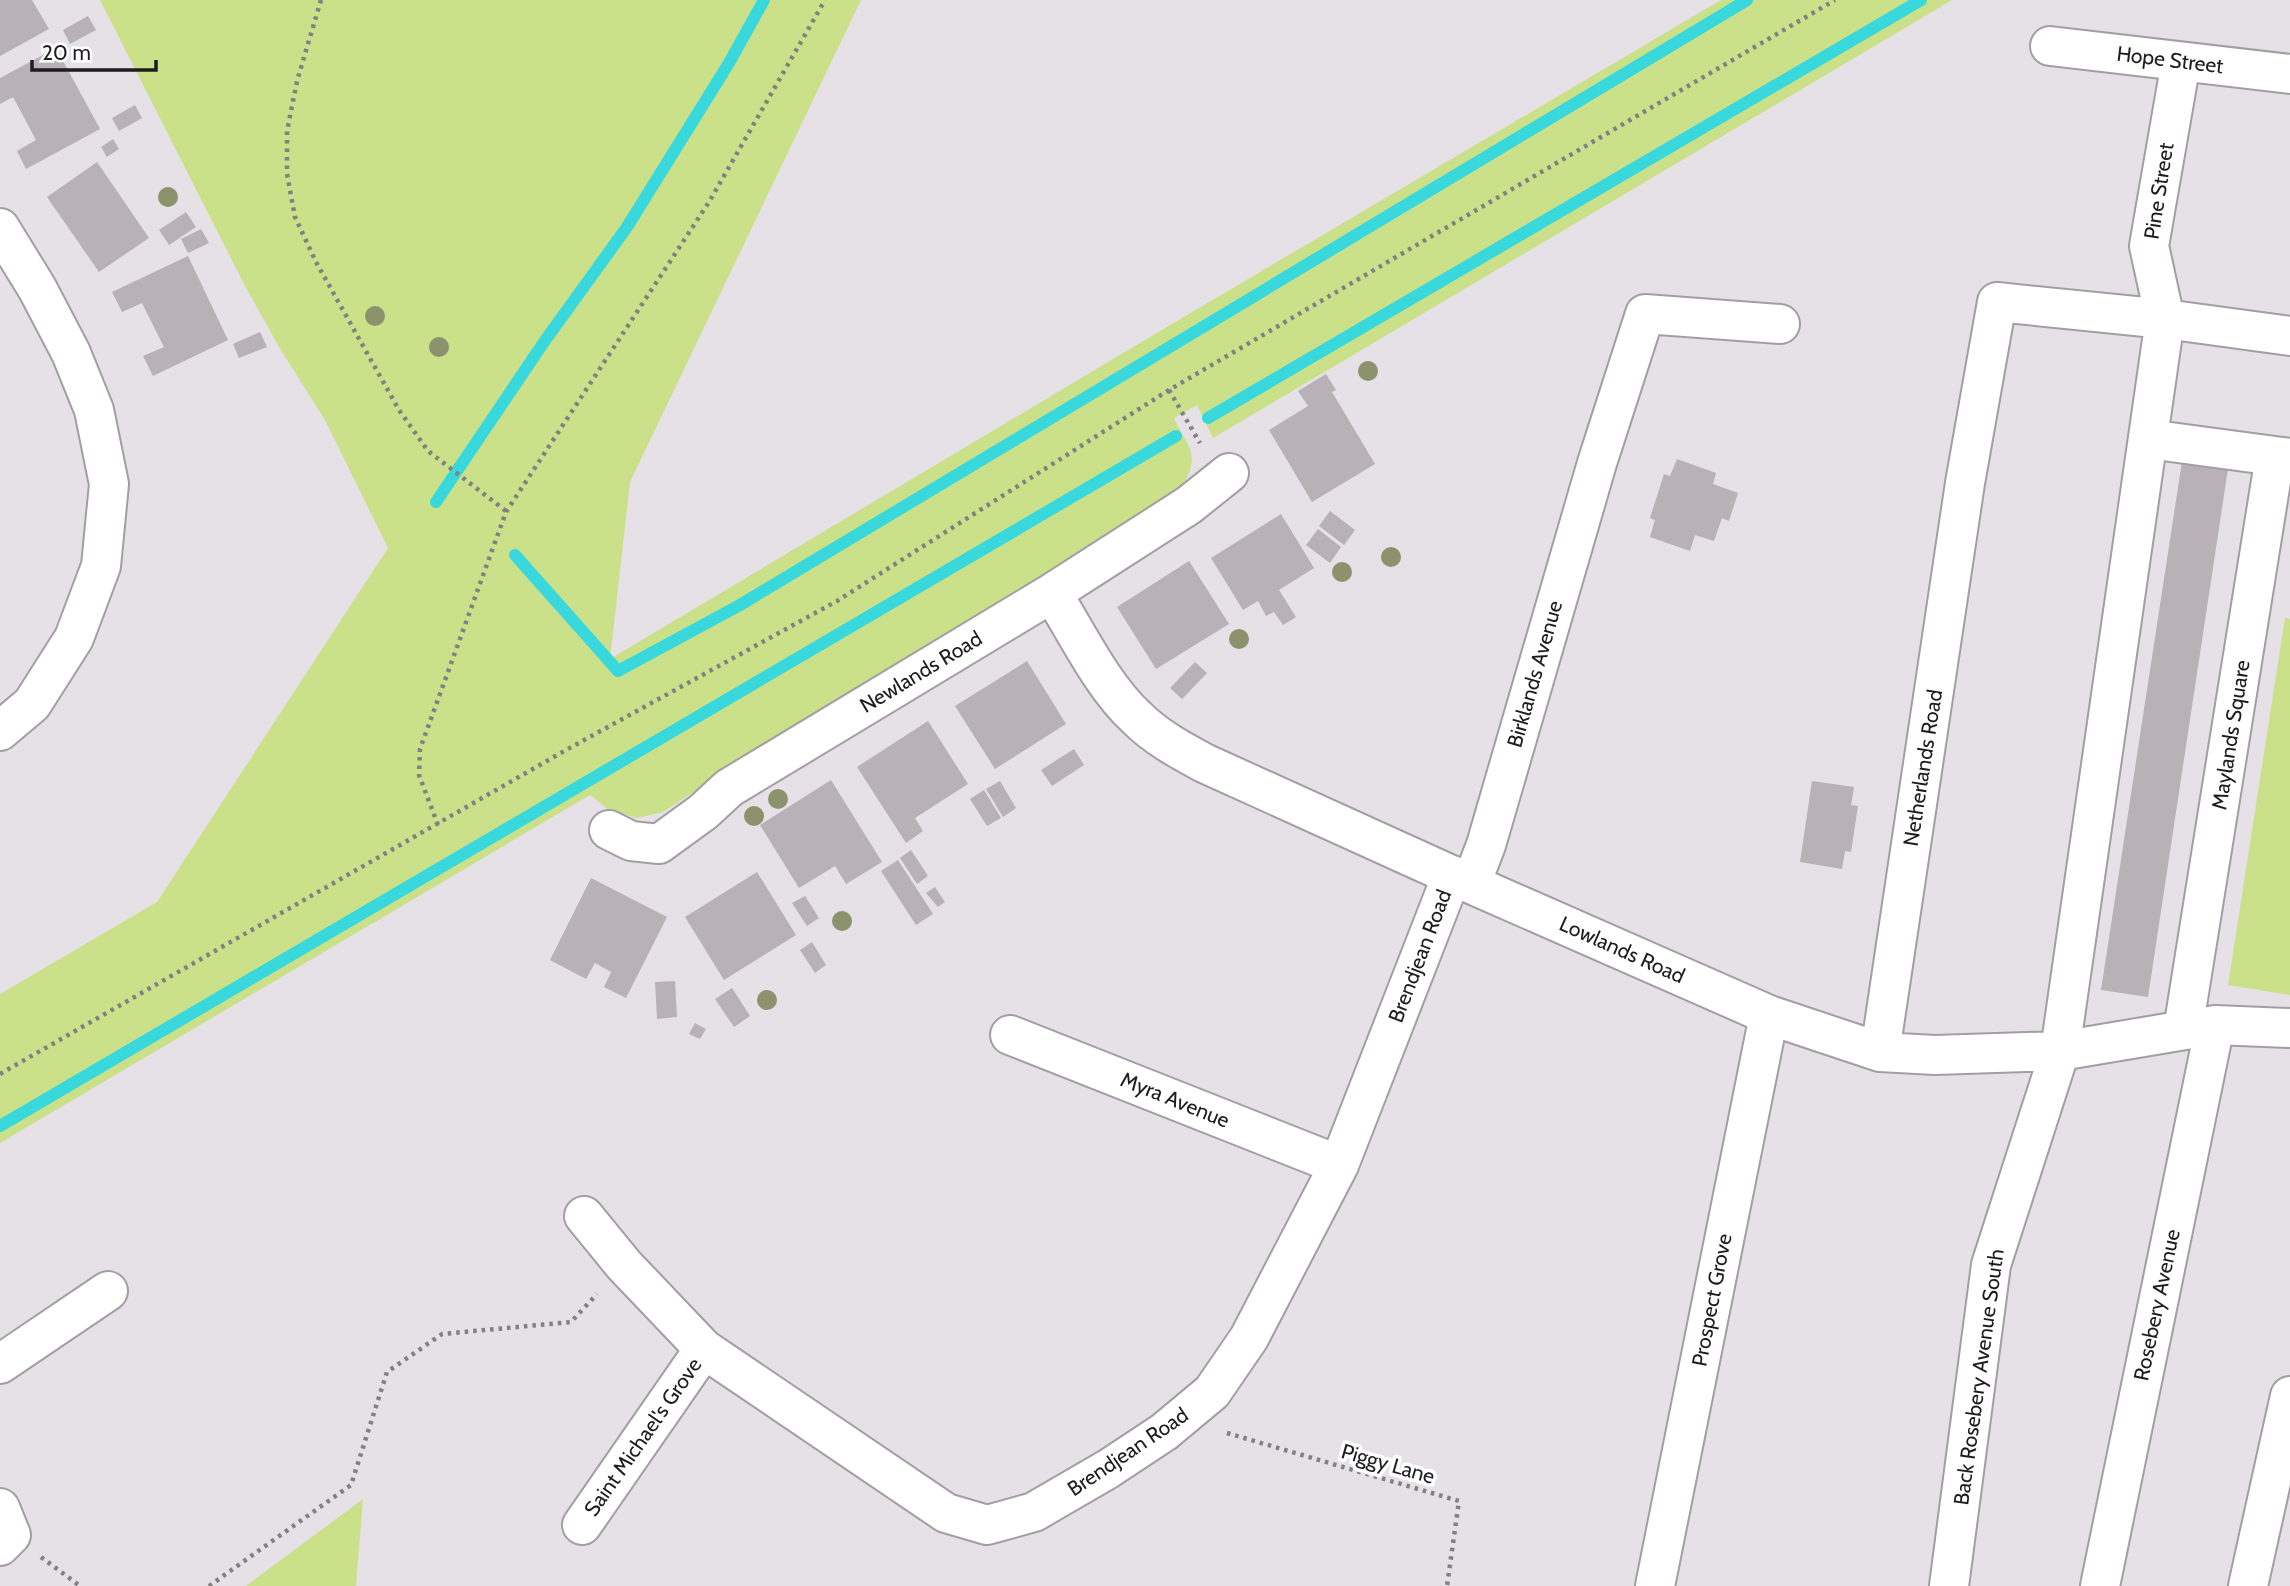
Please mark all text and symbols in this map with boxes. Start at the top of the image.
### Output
scale bar [32,28,156,72]
text: 20 m [42,40,91,65]
street label: Hope Street [2115,41,2225,78]
street label: Pine Street [2139,141,2178,241]
street label: Birklands Avenue [1502,597,1567,750]
street label: Newlands Road [855,625,986,718]
street label: Maylands Square [2206,658,2255,812]
street label: Netherlands Road [1898,688,1947,848]
street label: Brendjean Road [1383,886,1457,1026]
street label: Lowlands Road [1556,911,1689,988]
street label: Myra Avenue [1117,1066,1233,1133]
street label: Rosebery Avenue [2128,1227,2185,1383]
street label: Prospect Grove [1686,1231,1737,1368]
street label: Back Rosebery Avenue South [1948,1247,2009,1507]
street label: Saint Michael's Grove [579,1353,707,1521]
street label: Brendjean Road [1063,1402,1193,1502]
street label: Piggy Lane [1339,1438,1438,1489]

